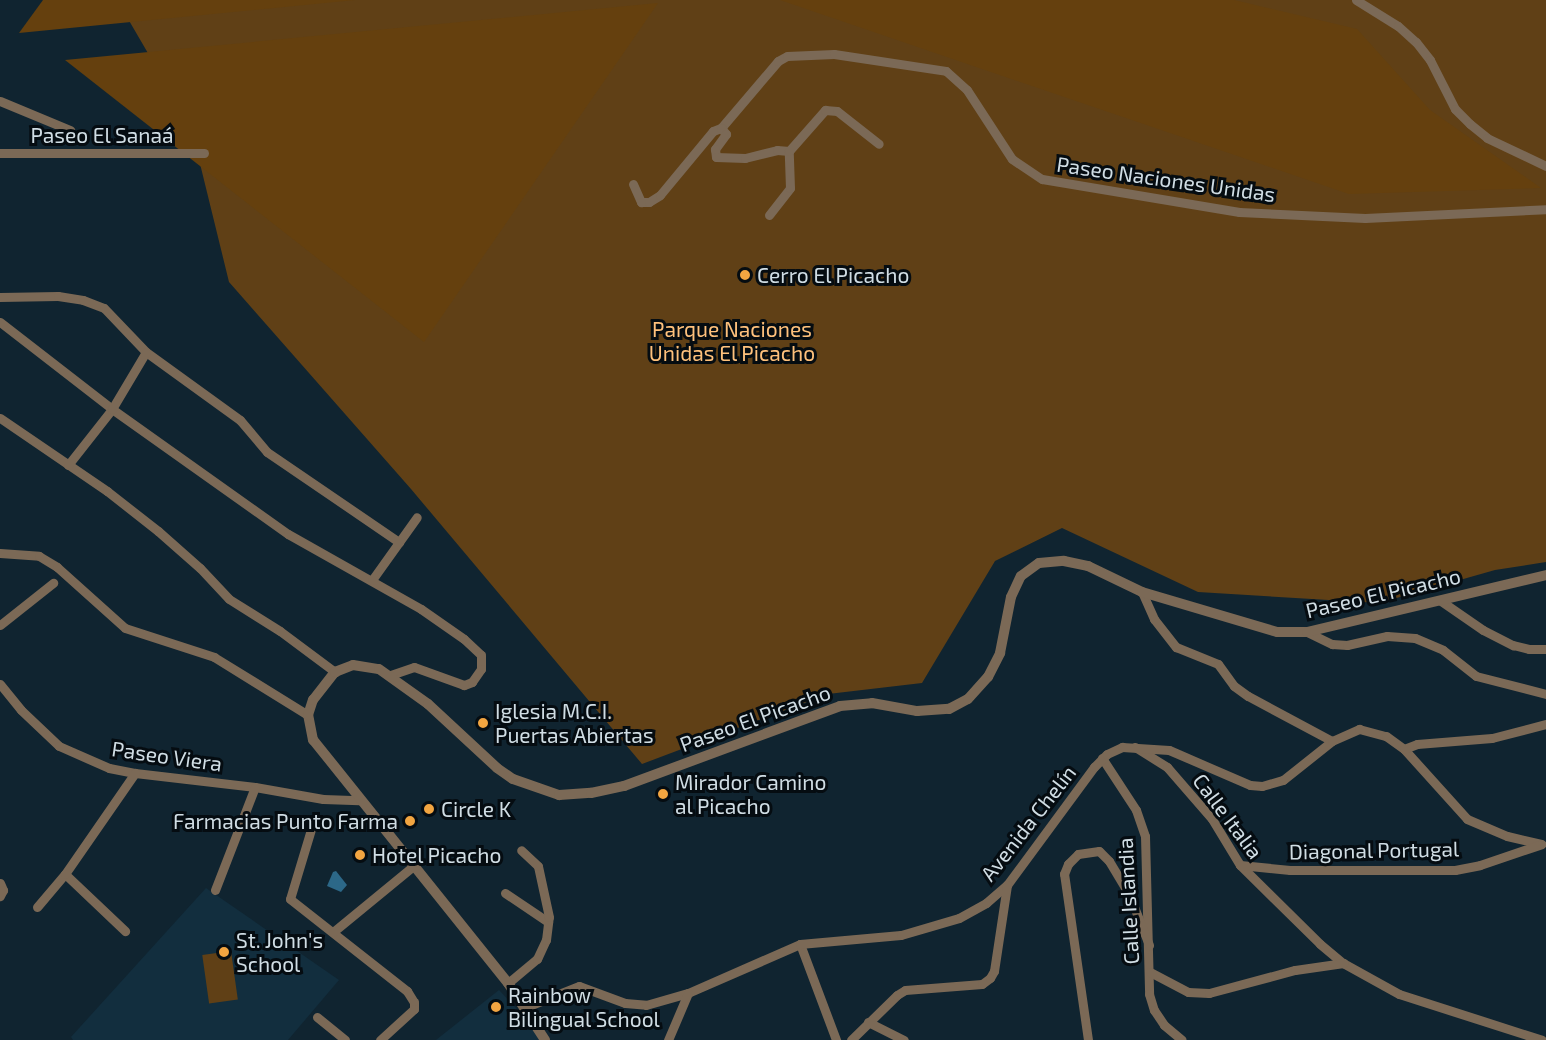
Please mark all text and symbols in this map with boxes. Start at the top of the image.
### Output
street label: Paseo El Sanaá [30,122,174,148]
street label: Paseo Naciones Unidas [1055,151,1277,207]
place label: Cerro El Picacho [757,262,910,288]
marker: Cerro El Picacho [738,268,752,282]
park label: Parque Naciones Unidas El Picacho [649,316,815,366]
street label: Paseo El Picacho [1303,563,1463,623]
street label: Paseo El Picacho [676,679,834,757]
place label: Iglesia M.C.I. Puertas Abiertas [495,698,654,748]
marker: Iglesia M.C.I. Puertas Abiertas [476,716,490,730]
street label: Paseo Viera [110,736,224,776]
street label: Avenida Chelín [975,760,1081,886]
place label: Mirador Camino al Picacho [675,769,827,819]
street label: Calle Italia [1188,769,1268,863]
marker: Mirador Camino al Picacho [656,787,670,801]
place label: Circle K [441,796,511,822]
marker: Circle K [422,802,436,816]
place label: Farmacias Punto Farma [173,808,398,834]
marker: Farmacias Punto Farma [403,814,417,828]
street label: Diagonal Portugal [1288,836,1460,864]
street label: Calle Islandia [1112,837,1144,965]
place label: Hotel Picacho [372,842,502,868]
marker: Hotel Picacho [353,848,367,862]
place label: St. John's School [236,927,323,977]
marker: St. John's School [217,945,231,959]
place label: Rainbow Bilingual School [508,982,660,1032]
marker: Rainbow Bilingual School [489,1000,503,1014]

